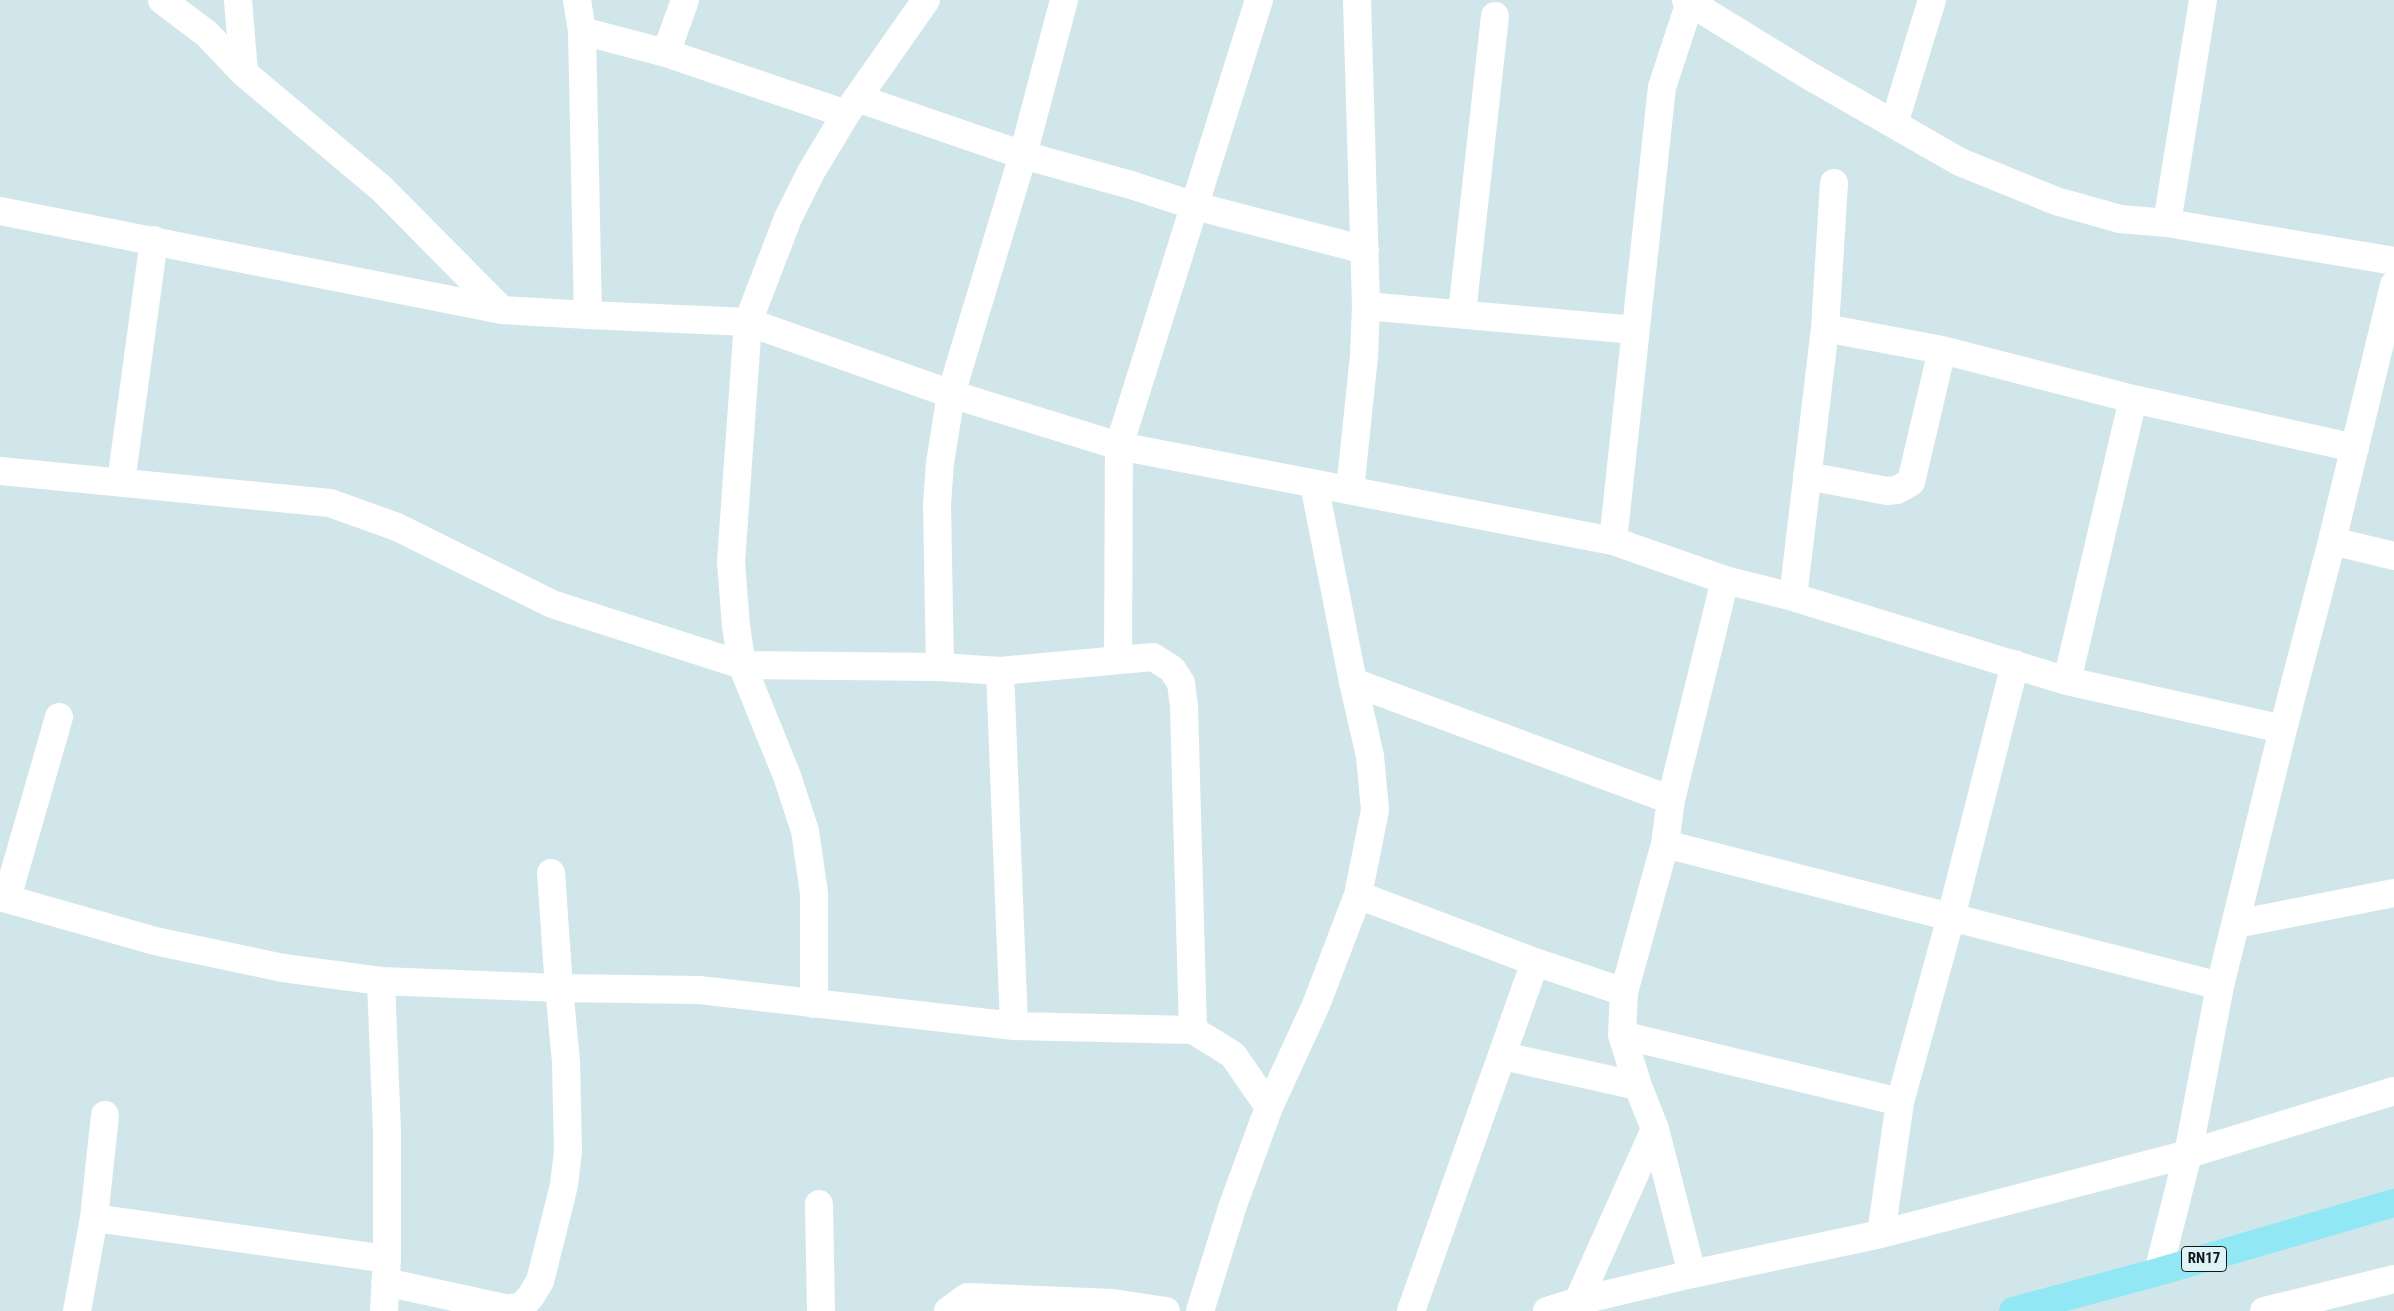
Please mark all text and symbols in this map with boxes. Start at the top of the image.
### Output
road number: RN17 [2182,1246,2226,1272]

